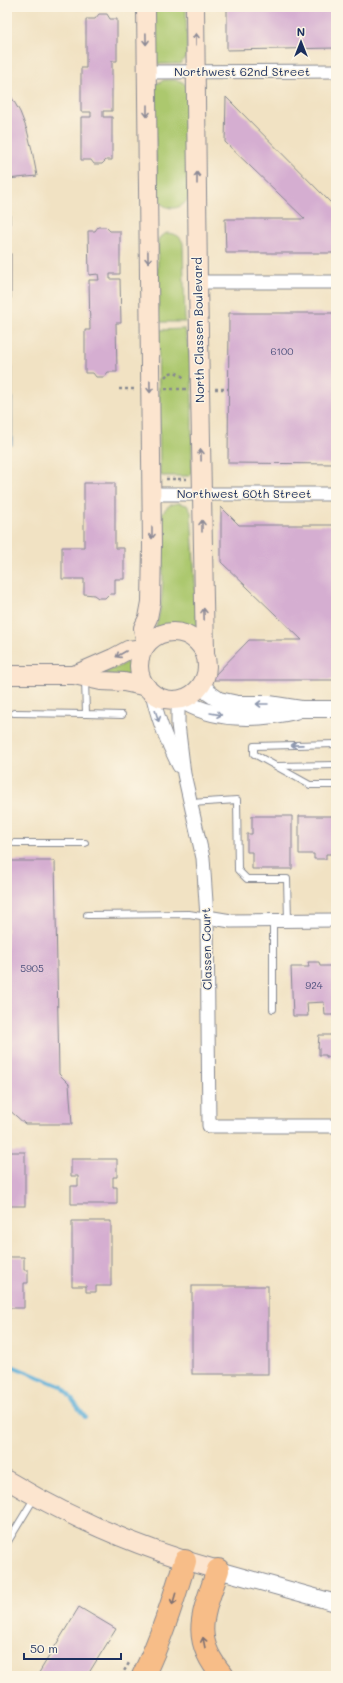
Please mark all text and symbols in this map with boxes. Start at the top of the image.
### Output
north arrow [281,22,321,62]
text: N [297,24,305,39]
one-way arrow [143,32,150,45]
one-way arrow [192,33,200,46]
street label: Northwest 62nd Street [174,63,310,79]
one-way arrow [143,104,151,117]
one-way arrow [193,172,201,185]
one-way arrow [144,250,152,263]
street label: North Classen Boulevard [189,257,207,403]
house number: 6100 [271,344,293,358]
one-way arrow [146,380,154,393]
one-way arrow [197,449,205,462]
street label: Northwest 60th Street [177,485,311,501]
one-way arrow [198,520,206,533]
one-way arrow [148,526,156,539]
one-way arrow [200,608,208,621]
one-way arrow [115,650,127,658]
one-way arrow [256,700,269,708]
one-way arrow [154,709,161,722]
one-way arrow [209,710,222,718]
one-way arrow [291,741,304,749]
street label: Classen Court [197,908,215,990]
house number: 5905 [20,961,44,975]
house number: 924 [305,978,323,992]
one-way arrow [170,1592,177,1605]
scale bar [24,1635,121,1661]
one-way arrow [200,1636,208,1649]
text: 50 m [30,1640,58,1656]

